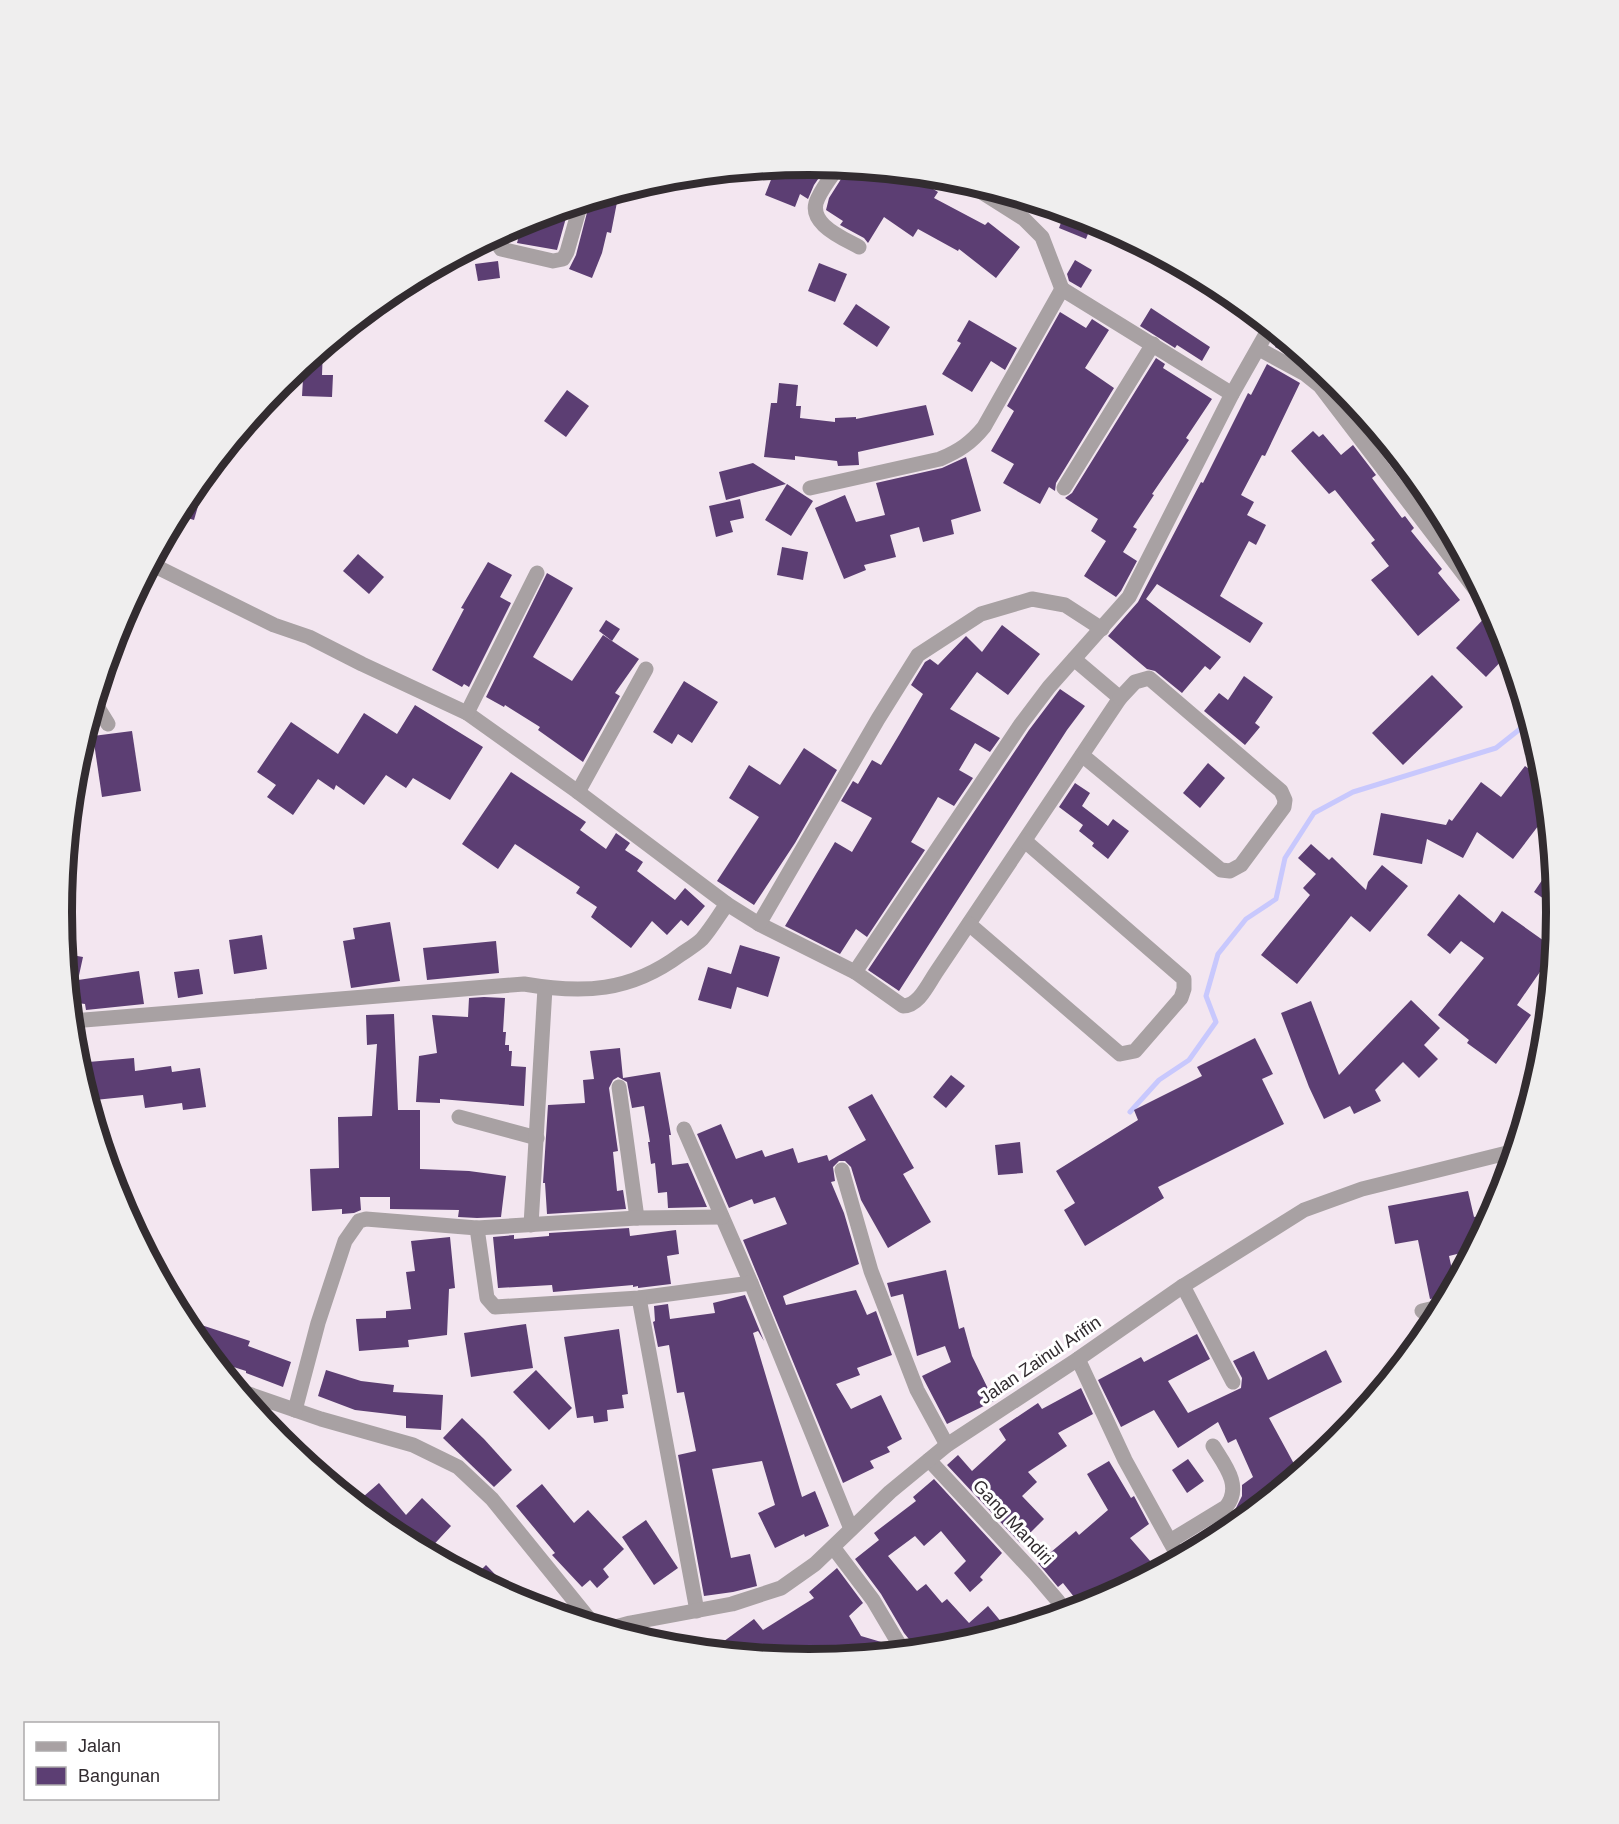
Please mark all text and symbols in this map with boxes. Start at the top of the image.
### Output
street label: Jalan Zainul Arifin [976,1312,1104,1408]
street label: Gang Mandiri [969,1476,1057,1568]
legend [24,1722,219,1800]
text: Jalan [78,1736,121,1756]
text: Bangunan [78,1766,160,1786]

